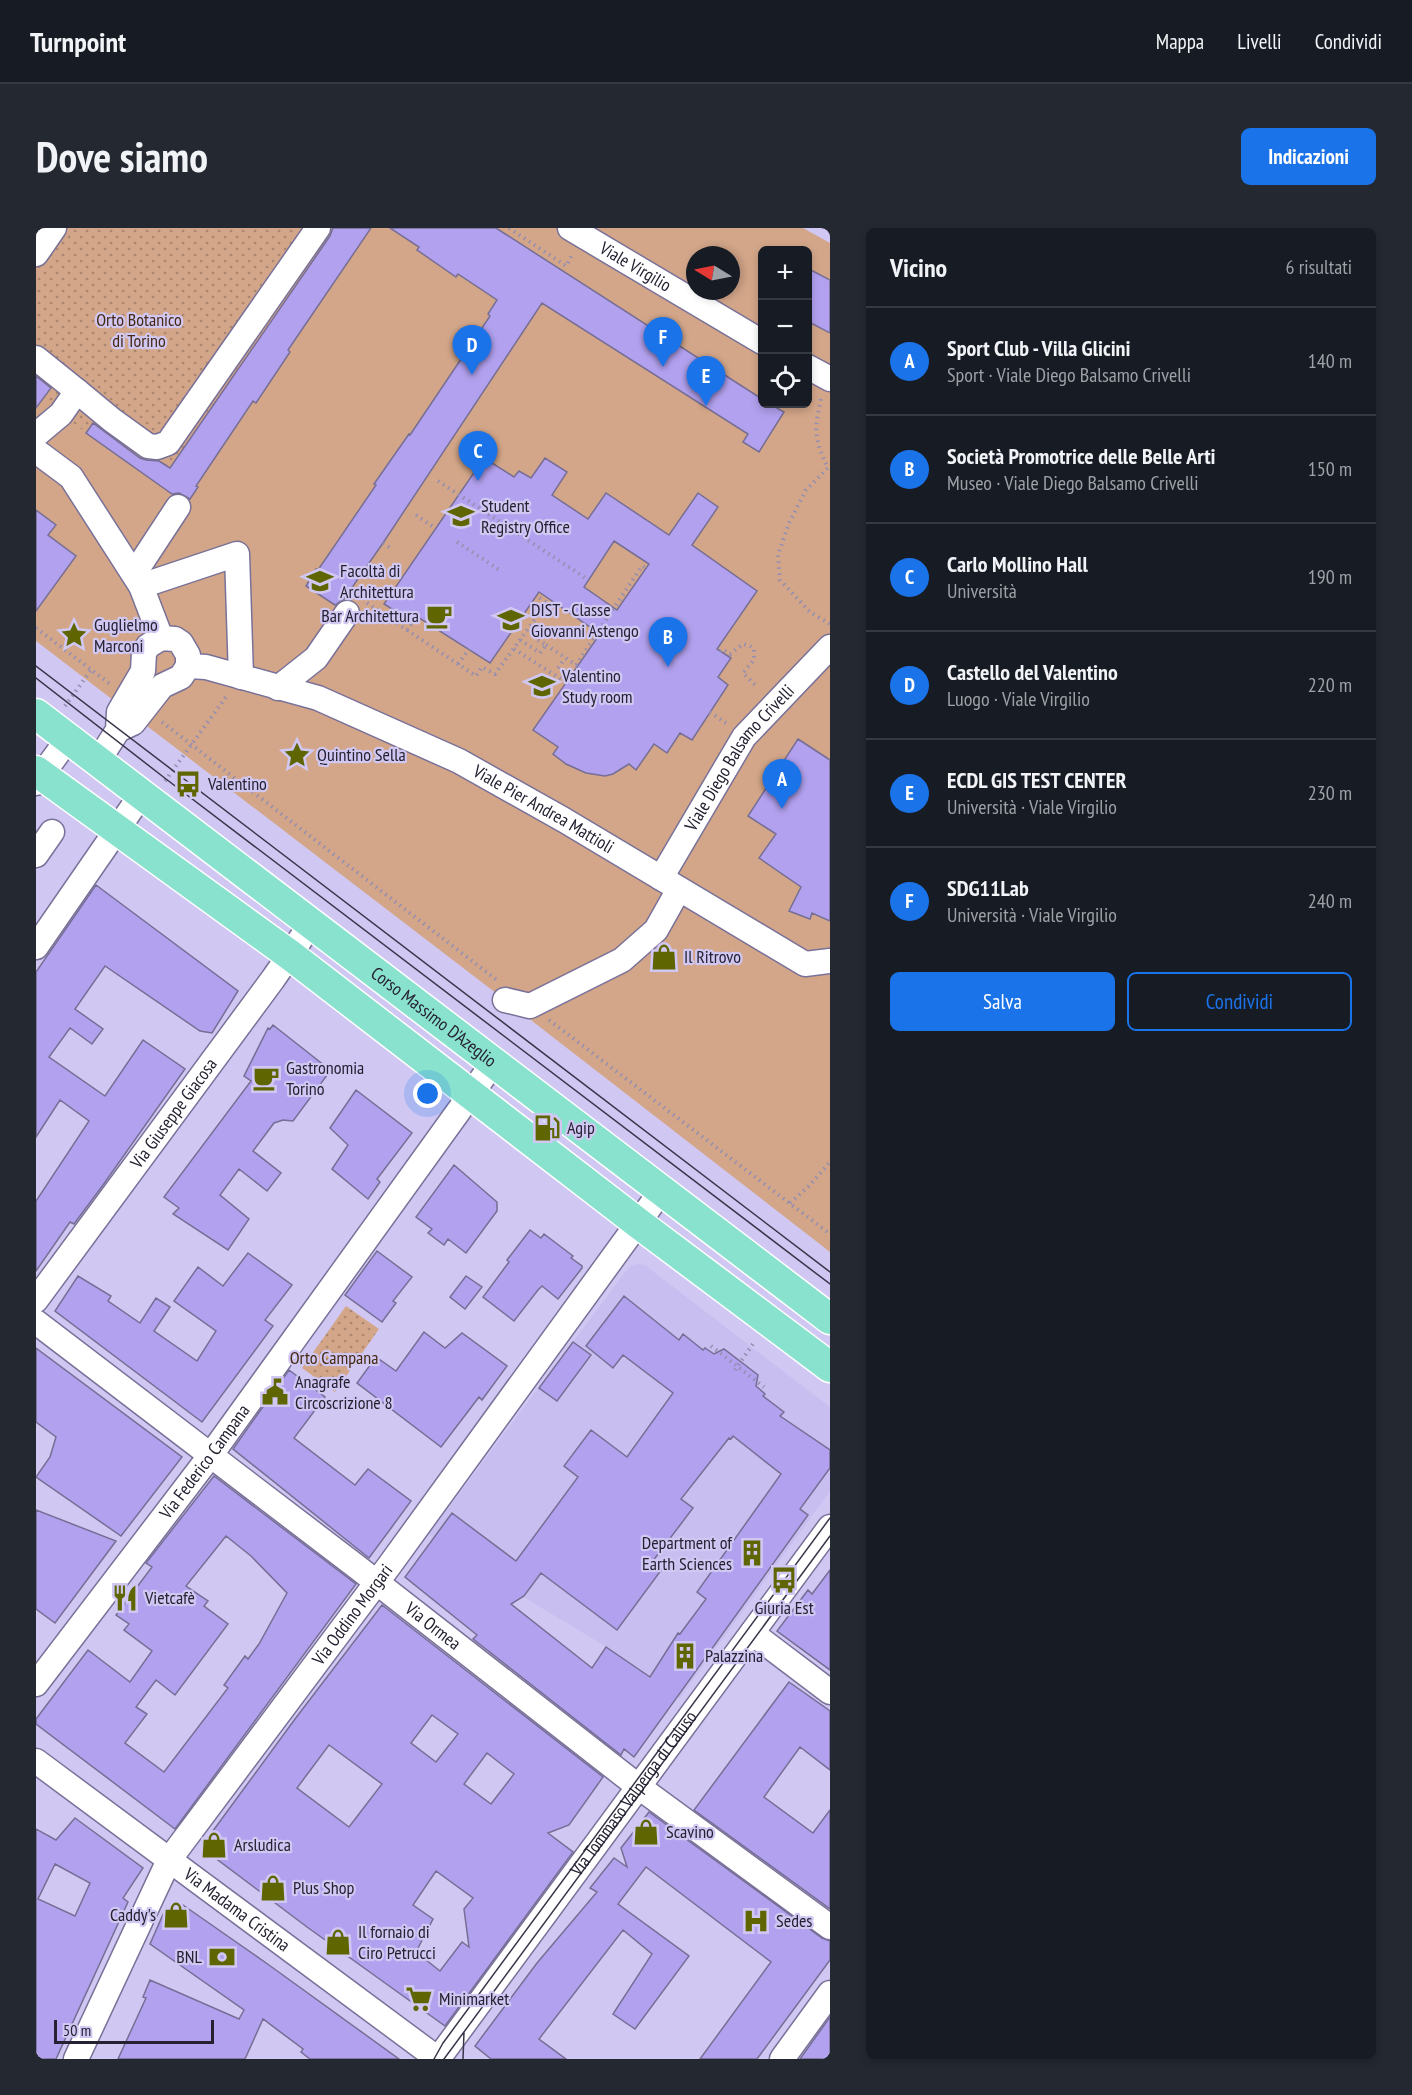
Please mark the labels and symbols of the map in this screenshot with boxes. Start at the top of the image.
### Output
street label: Viale Virgilio [595,236,676,297]
north arrow [686,246,740,300]
park label: Orto Botanico di Torino [96,308,182,352]
pin: F [644,318,682,367]
pin: D [452,326,492,375]
pin: E [686,356,726,406]
pin: C [458,432,498,481]
place label: Student Registry Office [481,494,570,538]
school or university icon: Student Registry Office [446,501,476,531]
place label: Facoltà di Architettura [340,559,414,603]
school or university icon: Facoltà di Architettura [305,566,335,596]
place label: DIST - Classe Giovanni Astengo [531,598,639,642]
cafe icon: Bar Architettura [424,601,454,631]
place label: Bar Architettura [321,604,419,627]
school or university icon: DIST - Classe Giovanni Astengo [496,605,526,635]
place label: Guglielmo Marconi [94,613,158,657]
pin: B [648,618,688,667]
place icon: Guglielmo Marconi [59,620,89,650]
place label: Valentino Study room [561,664,633,708]
school or university icon: Valentino Study room [527,671,557,701]
street label: Viale Diego Balsamo Crivelli [679,680,799,836]
place icon: Quintino Sella [282,740,312,770]
place label: Quintino Sella [317,743,406,766]
street label: Viale Pier Andrea Mattioli [468,759,618,858]
pin: A [762,760,802,809]
bus stop icon: Valentino [173,769,203,799]
place label: Valentino [207,772,267,795]
shop icon: Il Ritrovo [649,942,679,972]
place label: Il Ritrovo [684,945,741,968]
street label: Corso Massimo D'Azeglio [367,961,502,1072]
street label: Via Giuseppe Giacosa [124,1053,222,1174]
place label: Gastronomia Torino [286,1056,364,1100]
cafe icon: Gastronomia Torino [251,1063,281,1093]
your location [413,1079,442,1108]
fuel station icon: Agip [532,1113,562,1143]
place label: Agip [567,1116,595,1139]
park label: Orto Campana [290,1346,378,1369]
place label: Anagrafe Circoscrizione 8 [295,1370,393,1414]
public building icon: Anagrafe Circoscrizione 8 [260,1377,290,1407]
street label: Via Federico Campana [154,1400,254,1524]
place label: Department of Earth Sciences [642,1531,733,1575]
building icon: Department of Earth Sciences [737,1538,767,1568]
street label: Via Oddino Morgari [306,1559,397,1670]
bus stop icon: Giuria Est [769,1565,799,1595]
restaurant icon: Vietcafè [110,1583,140,1613]
place label: Vietcafè [144,1586,195,1609]
street label: Via Ormea [400,1596,466,1655]
place label: Giuria Est [754,1596,814,1619]
building icon: Palazzina [670,1641,700,1671]
place label: Palazzina [705,1644,763,1667]
street label: Via Tommaso Valperga di Caluso [564,1706,702,1881]
shop icon: Scavino [631,1817,661,1847]
place label: Scavino [666,1820,714,1843]
shop icon: Arsludica [199,1830,229,1860]
place label: Arsludica [234,1833,291,1856]
street label: Via Madama Cristina [179,1862,295,1956]
shop icon: Plus Shop [258,1873,288,1903]
place label: Plus Shop [293,1876,354,1899]
shop icon: Caddy's [161,1900,191,1930]
place label: Caddy's [110,1903,156,1926]
hospital icon: Sedes [741,1906,771,1936]
place label: Sedes [776,1909,812,1932]
place label: Il fornaio di Ciro Petrucci [358,1920,436,1964]
shop icon: Il fornaio di Ciro Petrucci [323,1927,353,1957]
bank icon: BNL [207,1942,237,1972]
place label: BNL [176,1945,203,1968]
supermarket icon: Minimarket [404,1984,434,2014]
place label: Minimarket [439,1987,509,2010]
scale bar [54,2017,214,2044]

